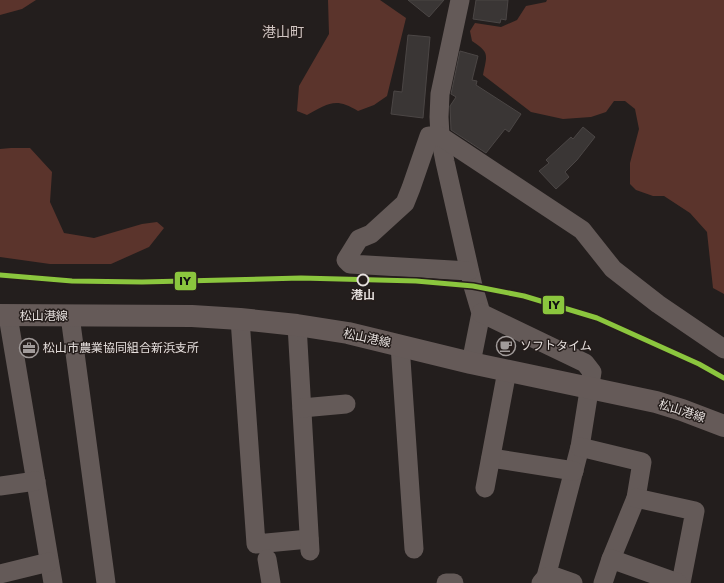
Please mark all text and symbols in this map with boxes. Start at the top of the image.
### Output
district label: 港山町 [262,24,304,40]
line badge: IY [174,271,197,291]
marker: 港山 [356,273,370,287]
text: IY [179,275,192,288]
place label: 港山 [351,288,375,302]
line badge: IY [542,295,565,315]
text: IY [548,299,561,312]
street label: 松山港線 [20,309,68,323]
street label: 松山港線 [342,326,392,350]
cafe icon: ソフトタイム [495,335,517,357]
office icon: 松山市農業協同組合新浜支所 [18,337,40,359]
place label: ソフトタイム [520,339,592,353]
place label: 松山市農業協同組合新浜支所 [43,341,199,355]
street label: 松山港線 [657,397,707,425]

